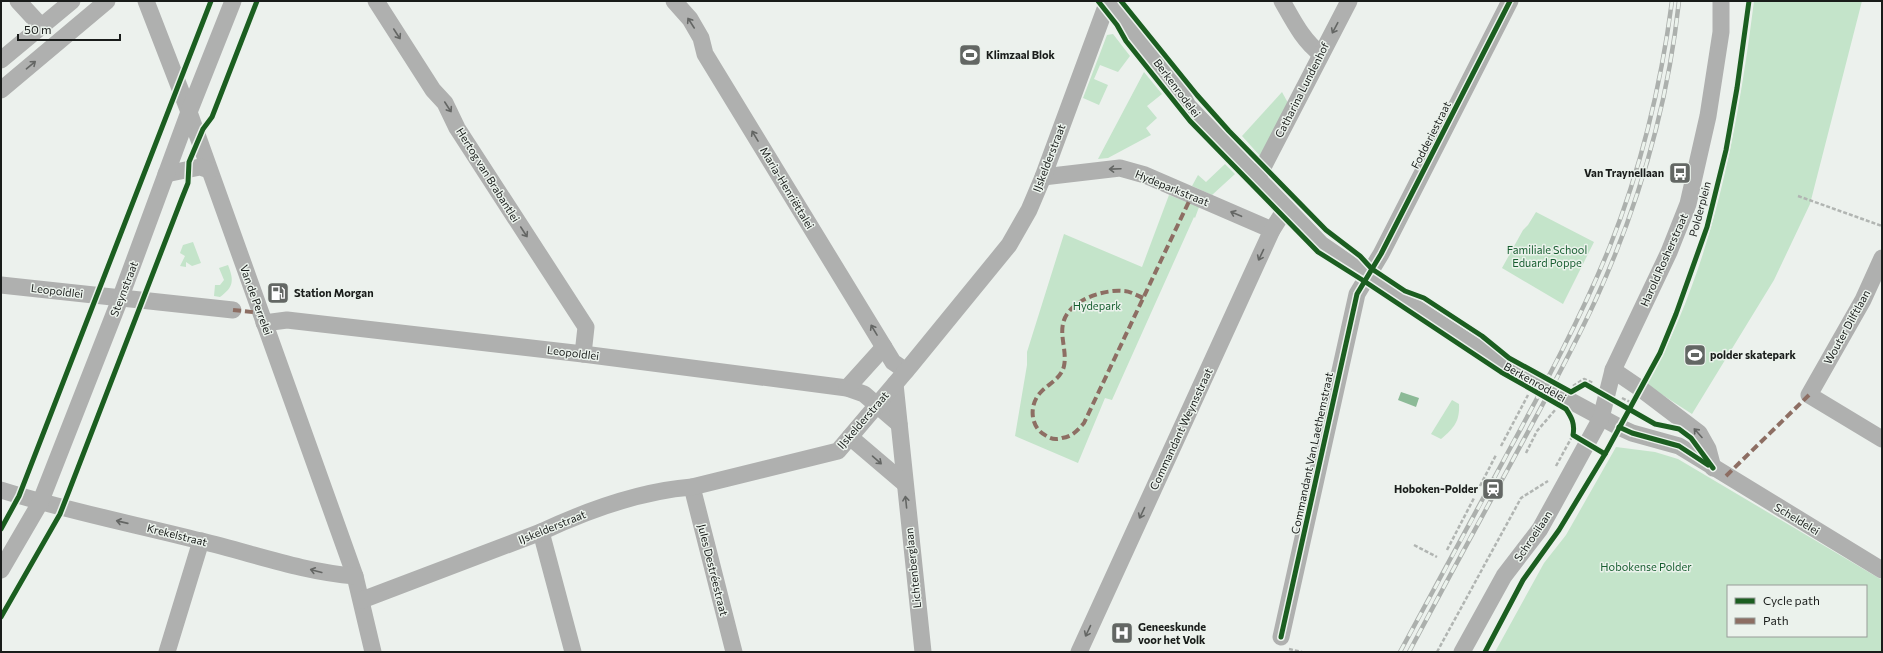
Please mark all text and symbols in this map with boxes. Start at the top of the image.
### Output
scale bar [18,16,120,42]
one-way arrow [687,17,695,29]
one-way arrow [1330,21,1338,33]
text: 50 m [24,22,52,36]
one-way arrow [393,28,401,39]
street label: Catharina Lundenhof [1272,39,1332,140]
sports icon: Klimzaal Blok [957,42,983,68]
place label: Klimzaal Blok [986,48,1056,61]
street label: Berkenrodelei [1151,56,1204,119]
one-way arrow [26,61,36,70]
street label: Fodderiestraat [1408,98,1453,171]
one-way arrow [444,101,452,112]
street label: IJskelderstraat [1030,122,1069,194]
street label: Hertog van Brabantlei [454,125,523,224]
one-way arrow [751,131,759,142]
street label: Maria-Henriëttalei [758,144,817,231]
bus stop icon: Van Traynellaan [1667,160,1693,186]
one-way arrow [1109,165,1122,173]
place label: Van Traynellaan [1584,166,1664,179]
street label: Hydeparkstraat [1133,167,1211,208]
street label: Polderplein [1686,180,1713,238]
one-way arrow [1231,210,1243,217]
street label: Harold Rosherstraat [1637,211,1690,308]
one-way arrow [520,226,528,237]
park label: Familiale School Eduard Poppe [1507,243,1587,269]
one-way arrow [1257,248,1264,260]
street label: Steynstraat [107,259,140,318]
street label: Van de Perrelei [238,263,275,337]
fuel station icon: Station Morgan [265,280,291,306]
street label: Leopoldlei [30,281,84,300]
place label: Station Morgan [294,286,374,299]
street label: Wouter Dilftlaan [1821,287,1872,366]
park label: Hydepark [1073,299,1121,312]
one-way arrow [869,324,877,336]
sports icon: polder skatepark [1682,342,1708,368]
street label: Leopoldlei [546,343,600,362]
place label: polder skatepark [1710,348,1796,361]
street label: Berkenrodelei [1502,359,1569,404]
street label: Commandant Weynsstraat [1146,365,1215,492]
street label: Commandant Van Laethemstraat [1288,370,1335,535]
street label: IJskelderstraat [834,388,892,452]
one-way arrow [1694,428,1703,438]
one-way arrow [872,455,882,465]
station icon: Hoboken-Polder [1480,476,1506,502]
place label: Hoboken-Polder [1394,482,1478,495]
one-way arrow [902,496,910,509]
street label: Scheldelei [1772,500,1822,537]
one-way arrow [1138,506,1145,518]
street label: IJskelderstraat [516,507,588,547]
street label: Schroeilaan [1511,508,1554,563]
one-way arrow [116,518,129,525]
street label: Krekelstraat [146,521,209,548]
street label: Jules Destréestraat [695,523,731,618]
street label: Lichtenberglaan [902,527,923,609]
park label: Hobokense Polder [1600,560,1692,573]
one-way arrow [310,566,323,574]
legend [1727,585,1867,637]
text: Cycle path [1763,593,1820,607]
text: Path [1763,613,1789,627]
hospital icon: Geneeskunde voor het Volk [1109,620,1135,646]
place label: Geneeskunde voor het Volk [1138,620,1206,646]
one-way arrow [1084,625,1091,637]

